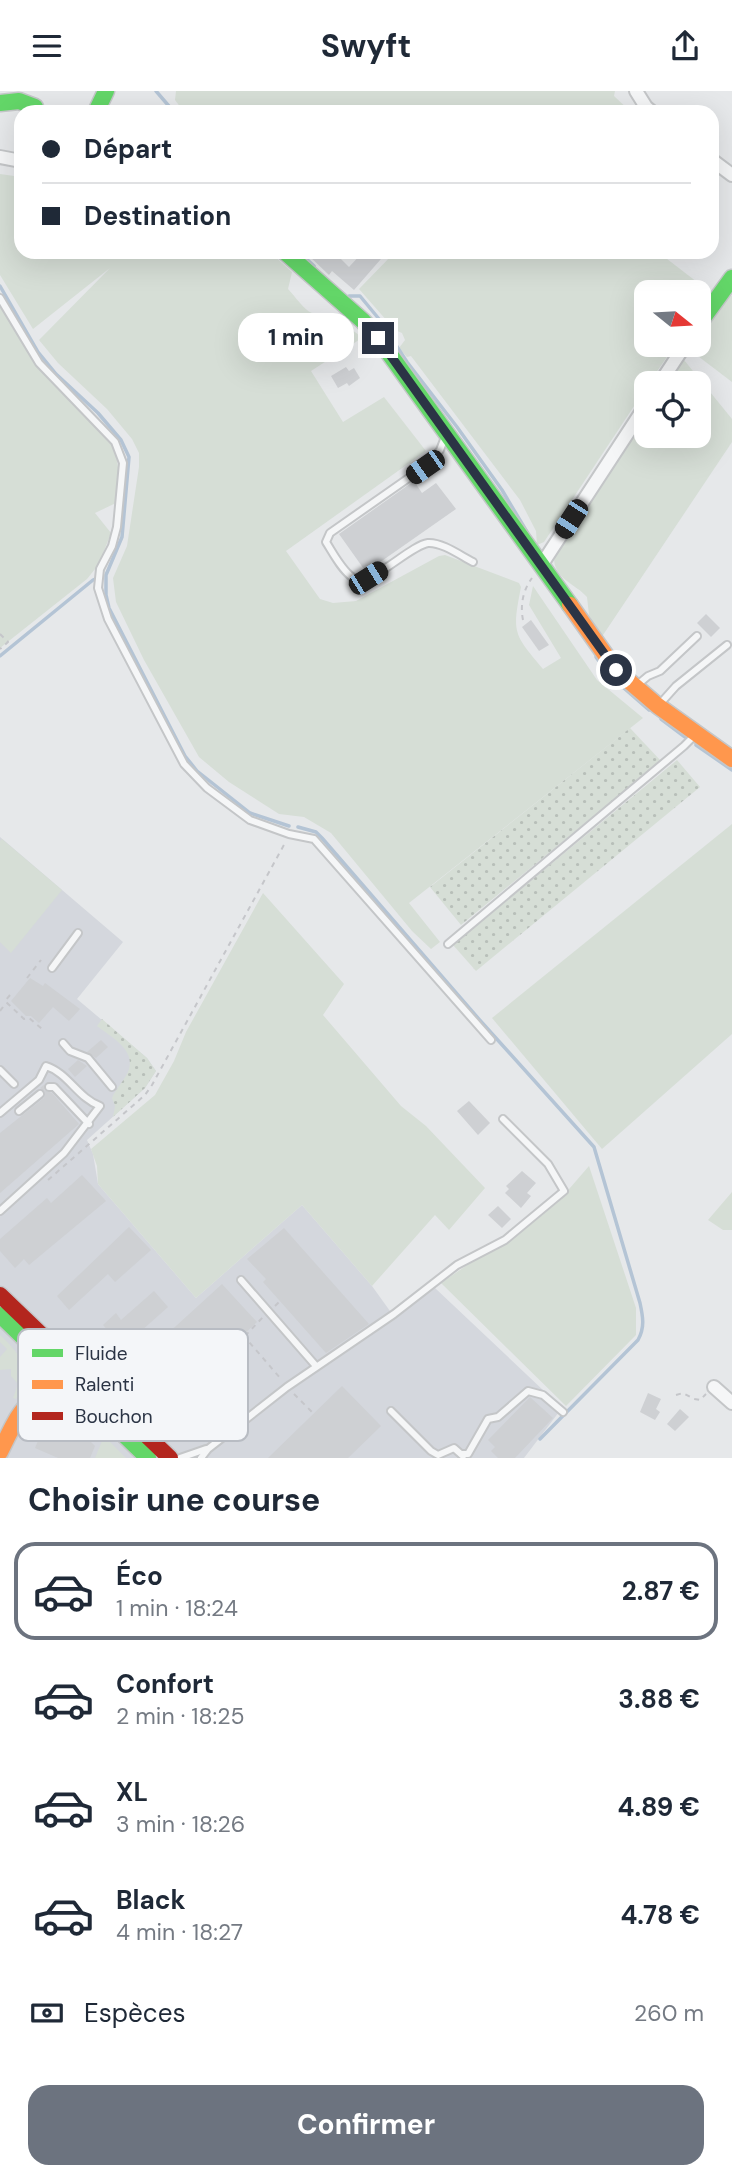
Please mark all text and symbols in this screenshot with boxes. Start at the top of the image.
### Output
text: Swyft [321,25,411,67]
icon: menu [28,27,66,65]
icon: share [666,27,704,65]
text: Départ [84,132,172,166]
text: Destination [84,199,231,233]
north arrow [634,280,710,357]
map controls [634,280,711,448]
callout: 1 min [238,313,354,363]
text: 1 min [268,322,324,352]
route end [362,322,394,354]
button: locate [634,371,711,448]
car [402,446,449,488]
car [551,496,592,542]
car [345,558,392,598]
route start [600,654,632,686]
legend [18,1329,248,1441]
text: Fluide [75,1341,128,1366]
text: Ralenti [75,1372,134,1397]
text: Bouchon [75,1404,153,1429]
text: Choisir une course [28,1479,320,1521]
text: Éco [116,1559,163,1593]
icon: car [32,1560,95,1623]
text: 2.87 € [622,1574,700,1608]
text: 1 min · 18:24 [116,1593,238,1623]
text: Confort [116,1667,214,1701]
icon: car [32,1668,95,1731]
text: 3.88 € [618,1682,700,1716]
text: 2 min · 18:25 [116,1701,244,1731]
text: XL [116,1775,148,1809]
icon: car [32,1776,95,1839]
text: 4.89 € [618,1790,700,1824]
text: 3 min · 18:26 [116,1809,245,1839]
text: Black [116,1883,186,1917]
icon: car [32,1884,95,1947]
text: 4.78 € [620,1898,700,1932]
text: 4 min · 18:27 [116,1917,243,1947]
icon: cash [28,1994,66,2032]
text: Espèces [84,1996,185,2030]
text: 260 m [634,1998,704,2028]
button: Confirmer [28,2085,704,2165]

